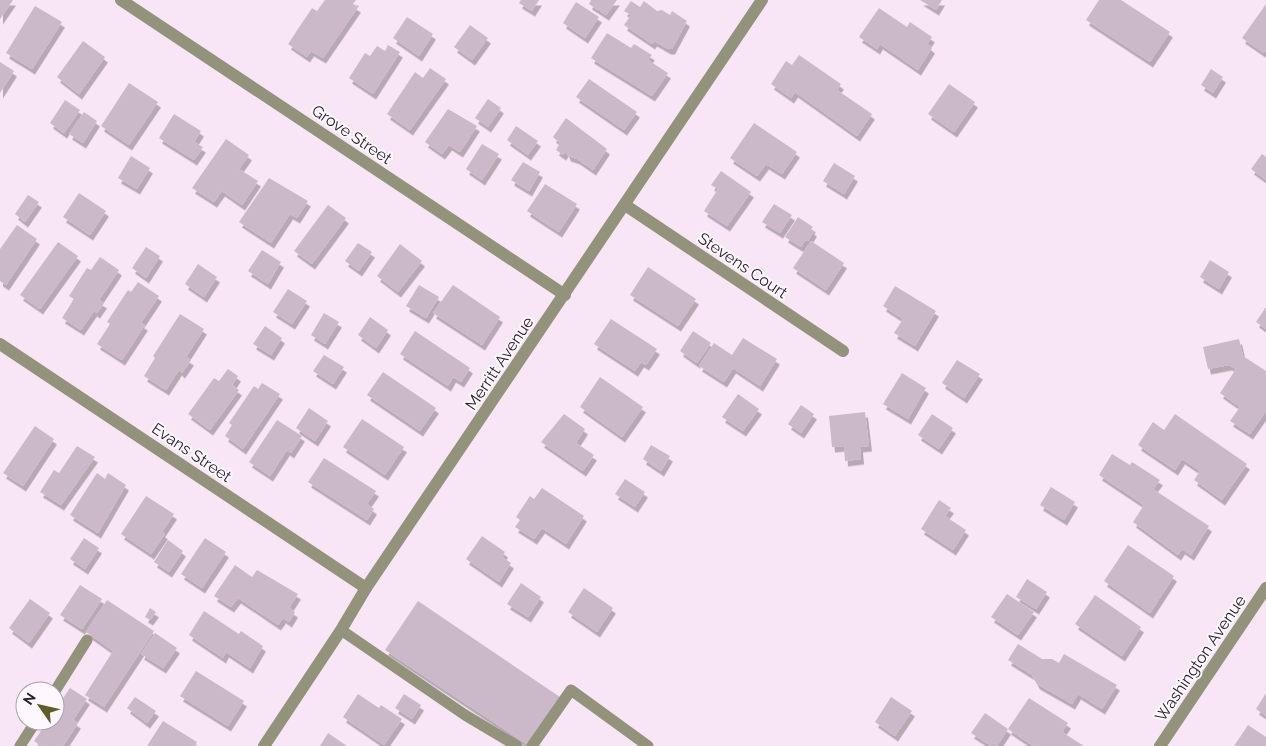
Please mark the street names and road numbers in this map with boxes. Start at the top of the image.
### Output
street label: Grove Street [308,101,396,168]
street label: Stevens Court [694,229,792,303]
street label: Merritt Avenue [461,313,538,414]
street label: Evans Street [148,419,236,486]
street label: Washington Avenue [1151,592,1250,725]

